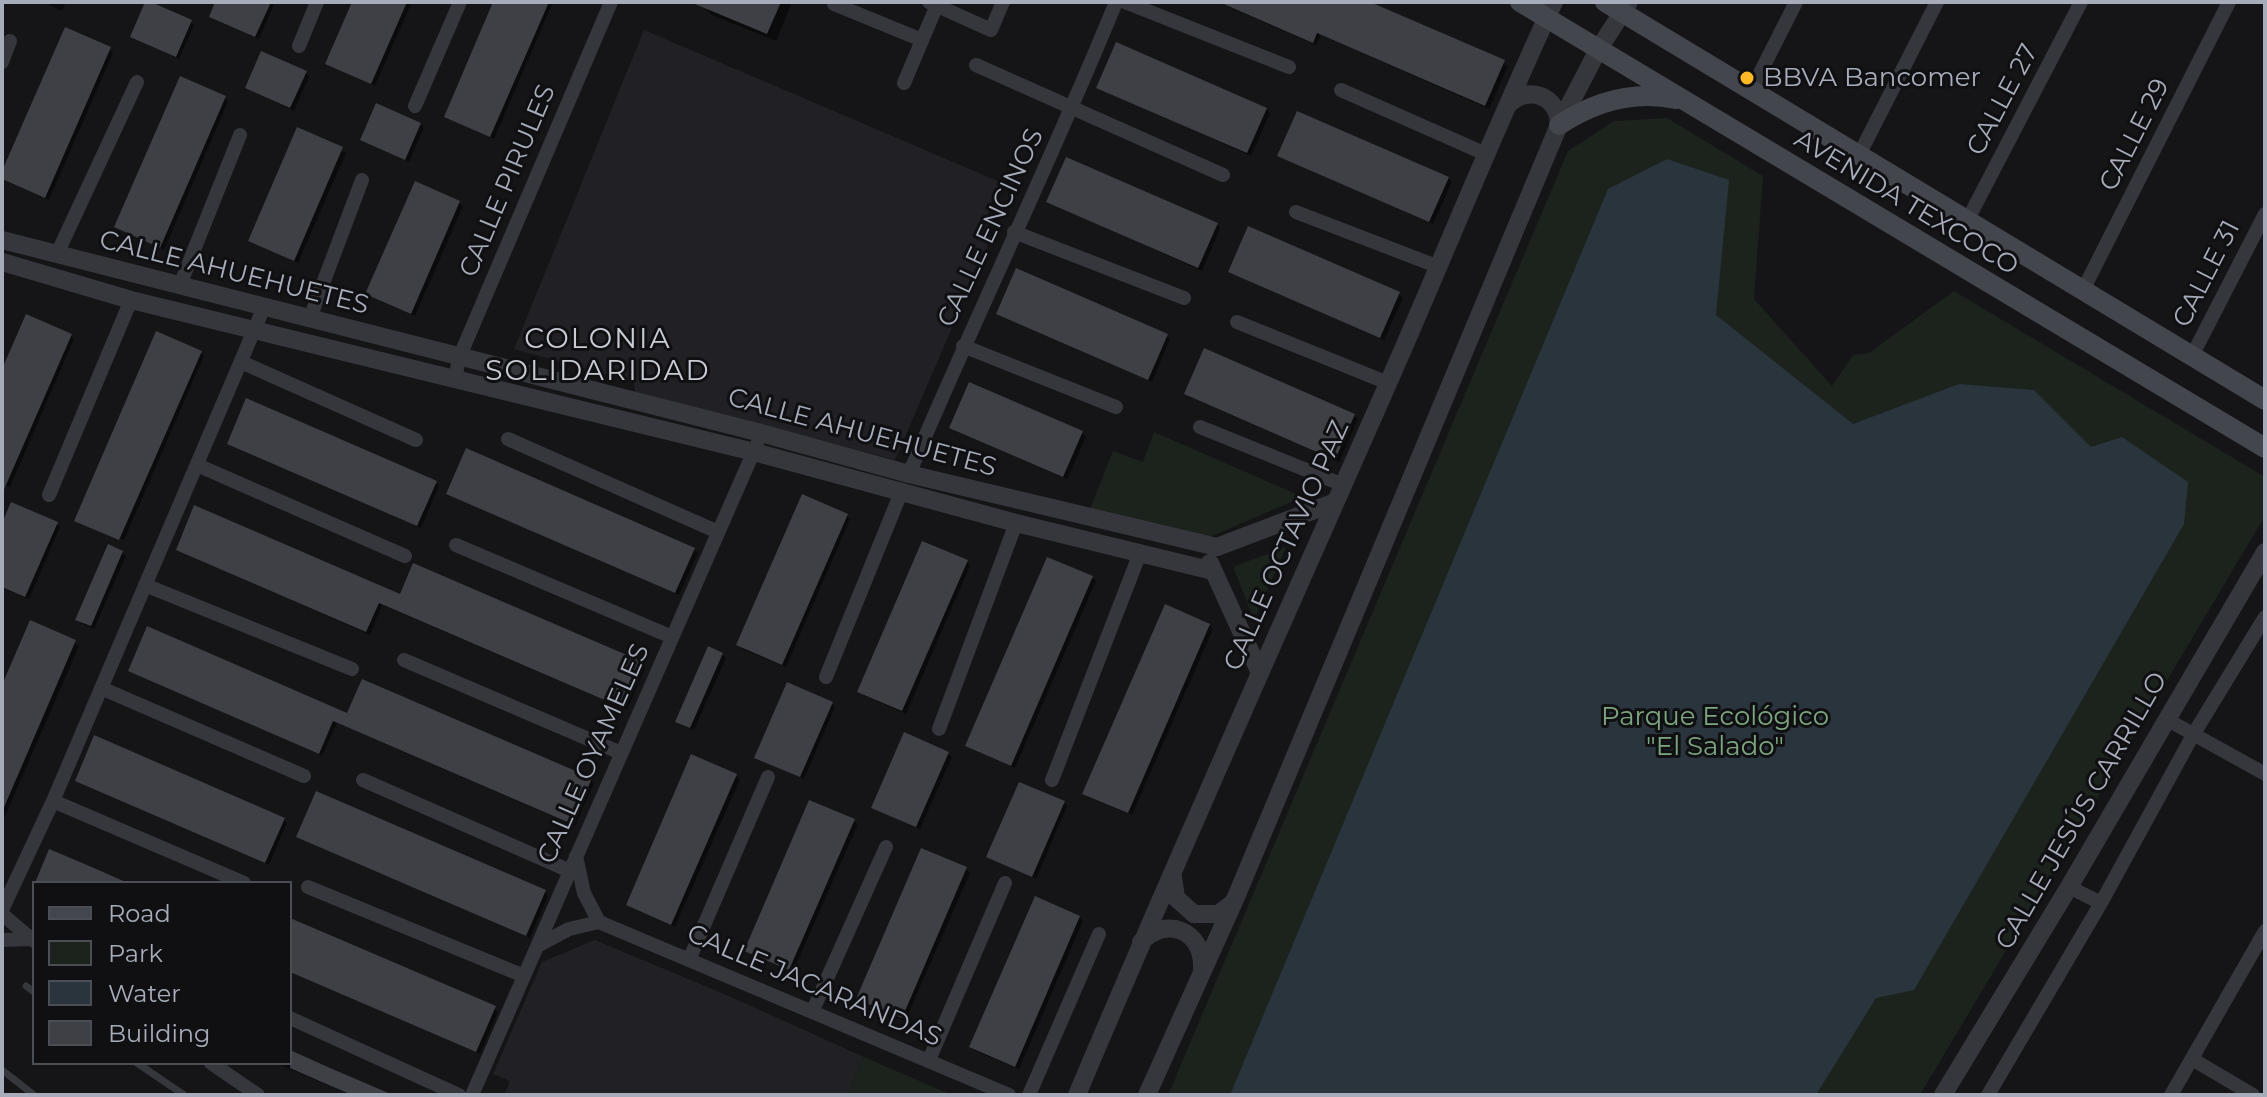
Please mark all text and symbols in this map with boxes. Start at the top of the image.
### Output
street label: CALLE 27 [1961,39,2045,161]
place label: BBVA Bancomer [1763,62,1981,94]
marker: BBVA Bancomer [1738,69,1756,87]
street label: CALLE 29 [2093,74,2177,196]
street label: CALLE PIRULES [453,80,563,282]
street label: CALLE ENCINOS [931,124,1051,332]
street label: AVENIDA TEXCOCO [1788,124,2024,282]
street label: CALLE 31 [2167,215,2247,333]
street label: CALLE AHUEHUETES [96,224,372,322]
district label: COLONIA SOLIDARIDAD [485,323,711,389]
street label: CALLE AHUEHUETES [724,382,1000,484]
street label: CALLE OCTAVIO PAZ [1218,416,1356,676]
street label: CALLE OYAMELES [531,639,657,869]
street label: CALLE JESÚS CARRILLO [1990,667,2174,955]
park label: Parque Ecológico "El Salado" [1601,701,1829,762]
legend [32,881,292,1065]
text: Road [108,899,171,928]
street label: CALLE JACARANDAS [682,918,946,1054]
text: Park [108,939,163,968]
text: Water [108,979,181,1008]
text: Building [108,1019,211,1048]

